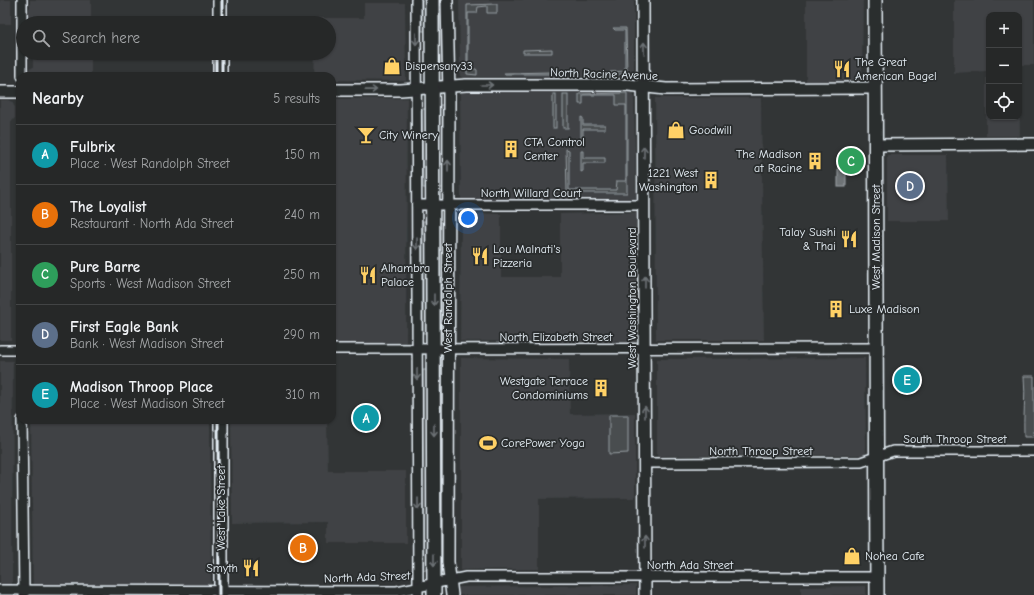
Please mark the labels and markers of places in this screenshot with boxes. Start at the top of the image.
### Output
place label: The Great American Bagel [855,55,937,83]
shop icon: Dispensary33 [382,56,402,76]
place label: Dispensary33 [405,59,473,73]
restaurant icon: The Great American Bagel [832,59,852,79]
shop icon: Goodwill [666,120,686,140]
place label: Goodwill [689,123,732,137]
bar icon: City Winery [356,125,376,145]
place label: City Winery [379,128,438,142]
place label: CTA Control Center [524,135,585,163]
building icon: CTA Control Center [501,139,521,159]
pin: C [838,146,864,176]
place label: The Madison at Racine [736,147,802,175]
building icon: The Madison at Racine [805,151,825,171]
place label: 1221 West Washington [639,166,699,194]
building icon: 1221 West Washington [701,170,721,190]
pin: D [897,171,923,201]
place label: Talay Sushi & Thai [780,225,836,253]
restaurant icon: Talay Sushi & Thai [839,229,859,249]
place label: Lou Malnati's Pizzeria [493,242,561,270]
restaurant icon: Lou Malnati's Pizzeria [470,246,490,266]
place label: Alhambra Palace [381,261,430,289]
restaurant icon: Alhambra Palace [358,265,378,285]
building icon: Luxe Madison [826,299,846,319]
place label: Luxe Madison [849,302,920,316]
pin: E [894,365,920,395]
place label: Westgate Terrace Condominiums [500,374,588,402]
building icon: Westgate Terrace Condominiums [591,378,611,398]
pin: A [353,403,379,433]
sports icon: CorePower Yoga [478,433,498,453]
place label: CorePower Yoga [501,436,585,450]
pin: B [290,533,316,563]
shop icon: Nohea Cafe [842,546,862,566]
place label: Nohea Cafe [865,549,925,563]
restaurant icon: Smyth [241,558,261,578]
place label: Smyth [206,561,238,575]

